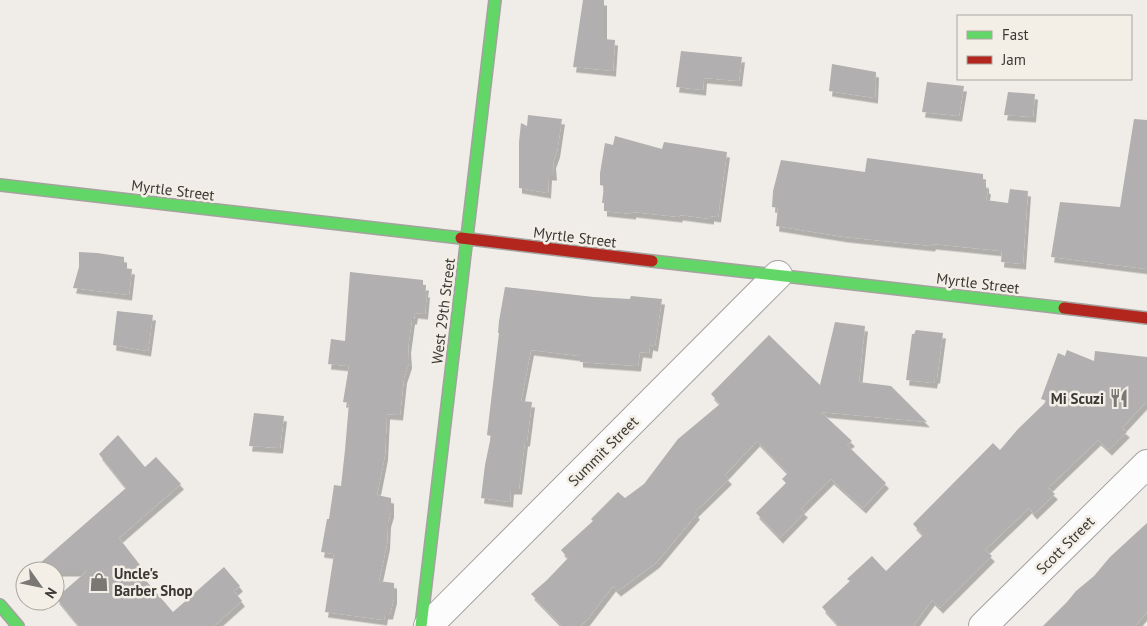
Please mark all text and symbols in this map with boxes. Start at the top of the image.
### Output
legend [957,15,1132,80]
text: Fast [1002,25,1029,44]
text: Jam [1001,50,1026,69]
street label: Myrtle Street [130,175,216,205]
street label: Myrtle Street [532,222,618,252]
street label: West 29th Street [427,257,459,365]
street label: Myrtle Street [935,268,1021,298]
restaurant icon: Mi Scuzi [1108,387,1130,409]
place label: Mi Scuzi [1051,389,1104,408]
street label: Summit Street [564,412,642,490]
street label: Scott Street [1032,512,1098,578]
north arrow [15,561,65,611]
place label: Uncle's Barber Shop [114,564,193,600]
shop icon: Uncle's Barber Shop [88,571,110,593]
text: N [41,584,61,602]

